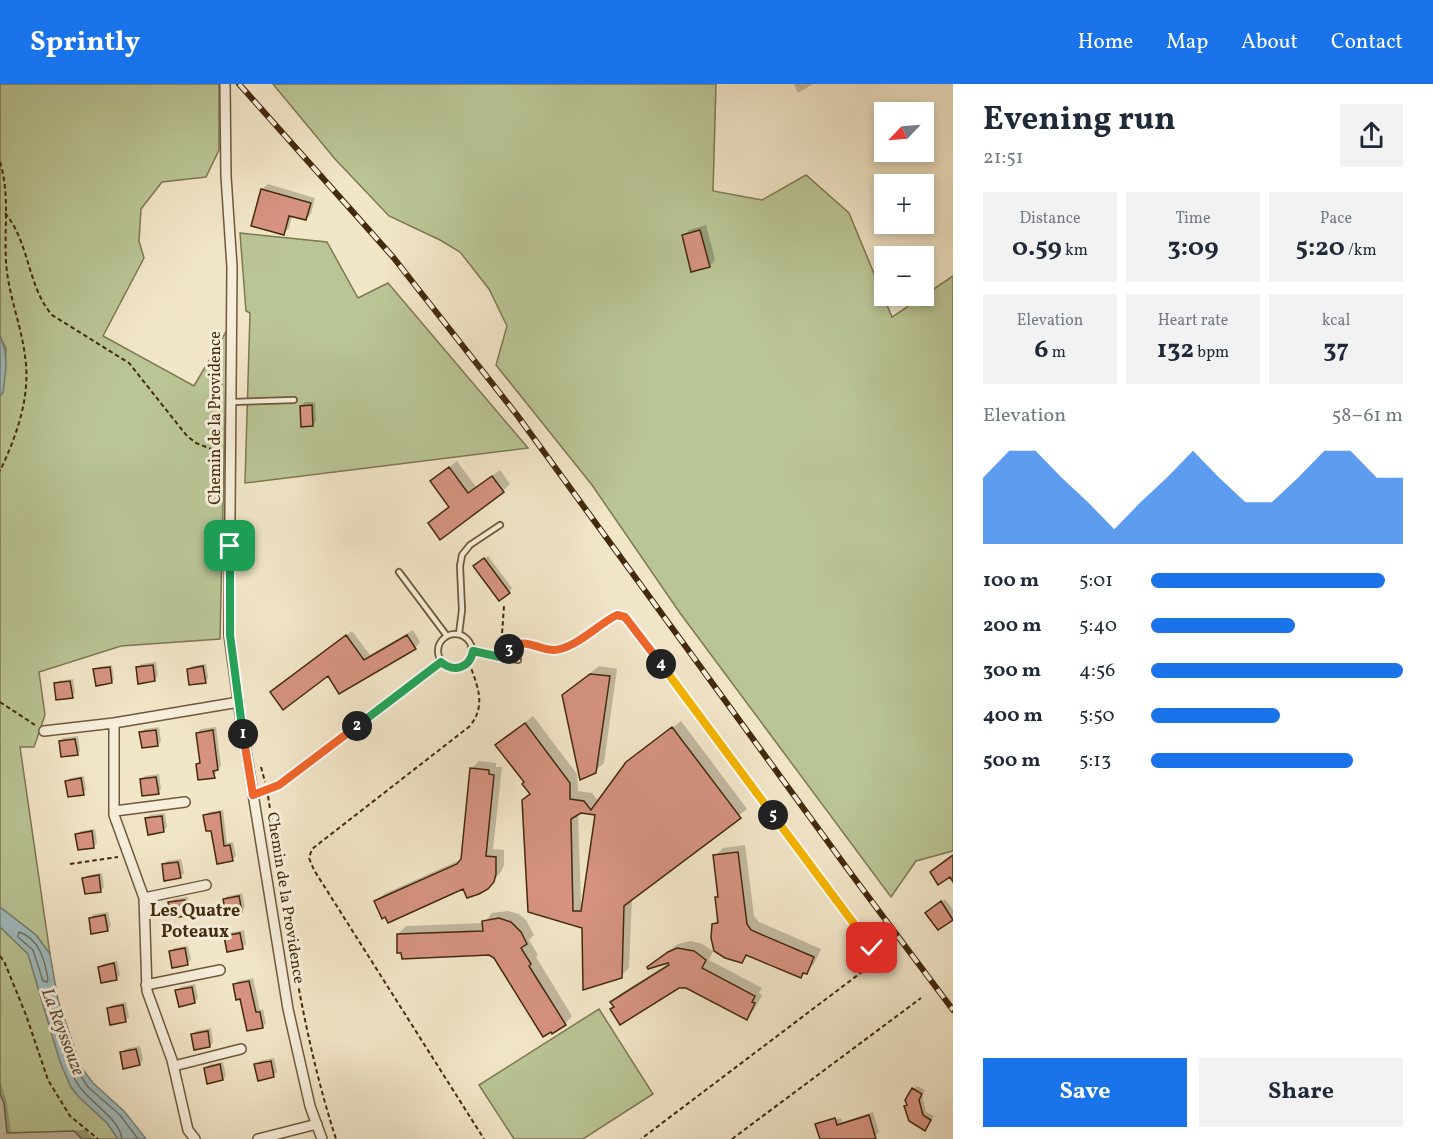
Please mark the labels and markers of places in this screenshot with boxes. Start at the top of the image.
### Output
pin [204,520,255,571]
pin: 3 [494,634,524,664]
pin: 4 [646,649,676,679]
pin: 2 [342,711,372,741]
pin: 1 [228,719,258,749]
pin: 5 [758,800,788,830]
pin [846,922,897,973]

